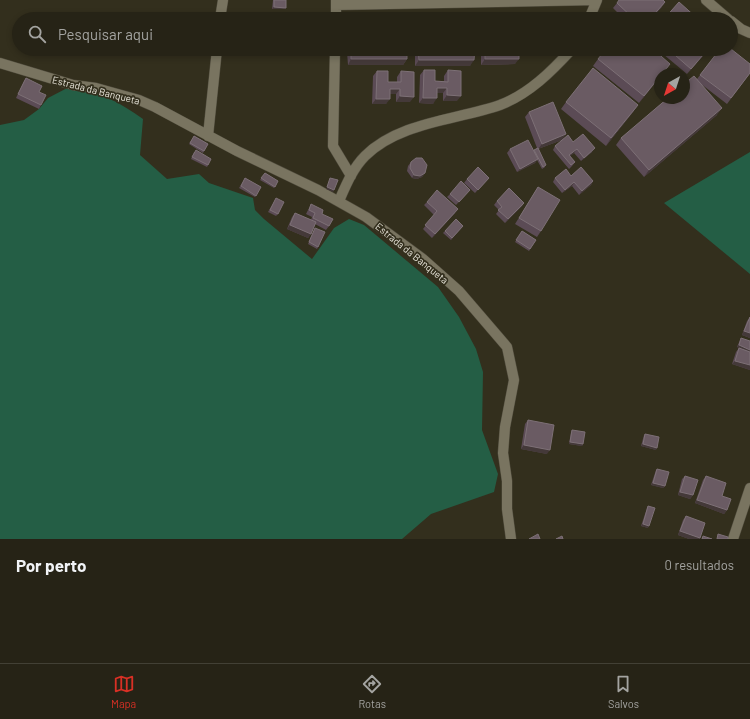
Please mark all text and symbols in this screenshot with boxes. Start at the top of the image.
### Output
search box [12,12,738,56]
icon: search [26,23,48,45]
text: Pesquisar aqui [58,25,153,43]
north arrow [654,68,690,104]
street label: Estrada da Banqueta [51,73,141,107]
street label: Estrada da Banqueta [373,220,451,286]
text: Por perto [16,555,86,575]
text: 0 resultados [665,557,734,573]
tab: Mapa [111,673,136,710]
tab: Rotas [358,673,386,710]
tab: Salvos [608,673,639,710]

